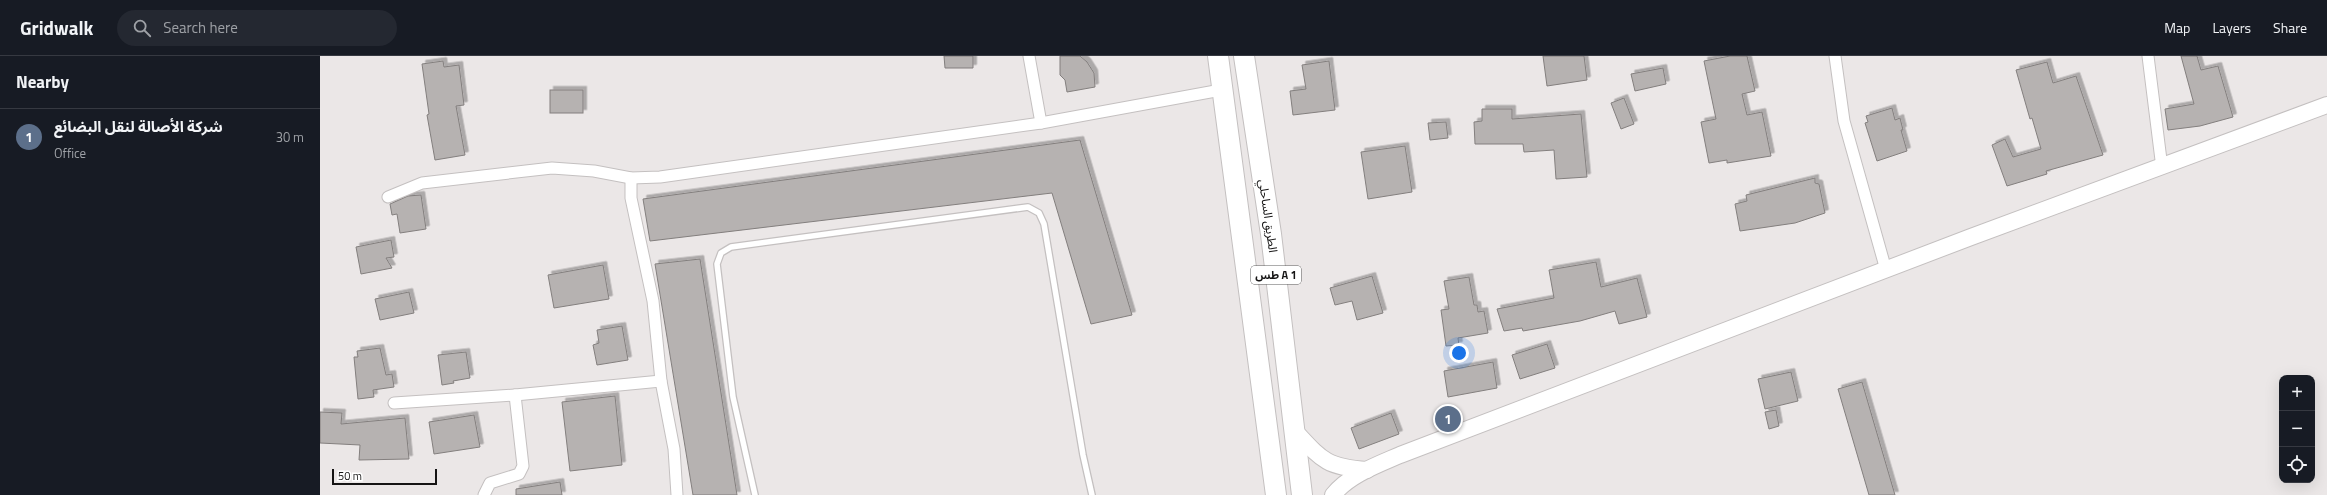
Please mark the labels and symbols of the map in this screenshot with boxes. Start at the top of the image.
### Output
street label: الطريق الساحلي [1253,178,1283,254]
road number: طس A 1 [1251,266,1301,284]
your location [1449,343,1469,363]
pin: 1 [1435,404,1461,434]
scale bar [332,467,437,486]

